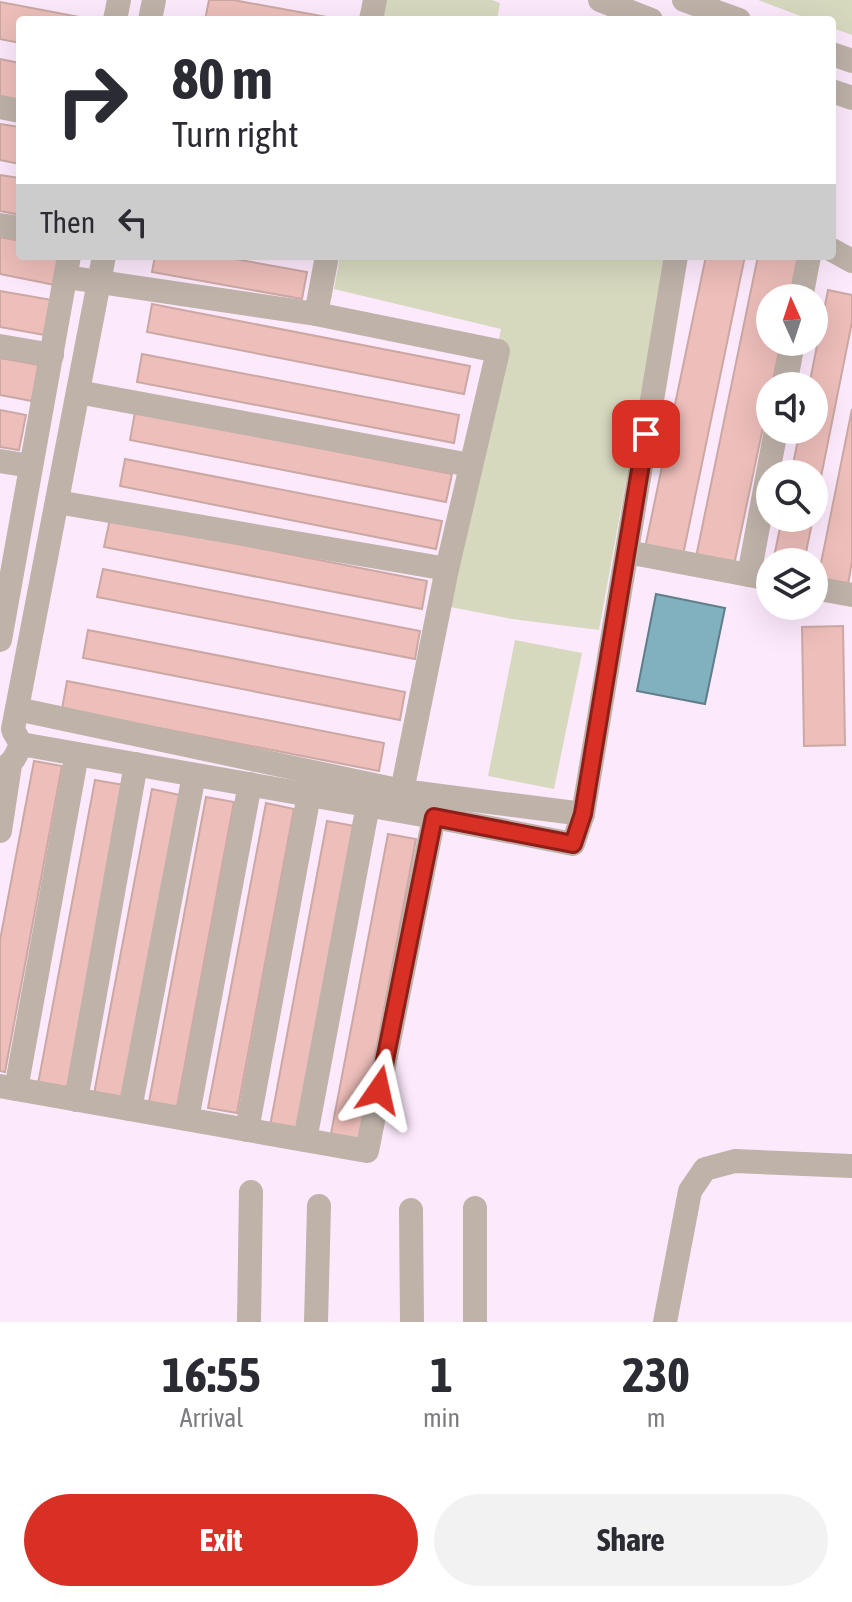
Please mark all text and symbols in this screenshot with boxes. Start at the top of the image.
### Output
text: 80 m [172,47,273,111]
icon: right [40,48,144,152]
text: Turn right [172,113,299,155]
icon: left [111,200,155,244]
text: Then [40,205,95,239]
north arrow [756,284,828,356]
map controls [756,284,828,620]
button: sound [756,372,828,444]
pin [612,400,680,468]
icon: arrive [624,412,668,456]
button: search [756,460,828,532]
button: layers [756,548,828,620]
position arrow [337,1048,421,1132]
text: 16:55 [162,1347,261,1402]
text: 1 [430,1347,453,1402]
text: 230 [622,1347,690,1402]
text: Arrival [180,1403,243,1433]
text: min [423,1403,460,1433]
text: m [647,1403,665,1433]
button: Exit [24,1494,418,1586]
button: Share [434,1494,828,1586]

